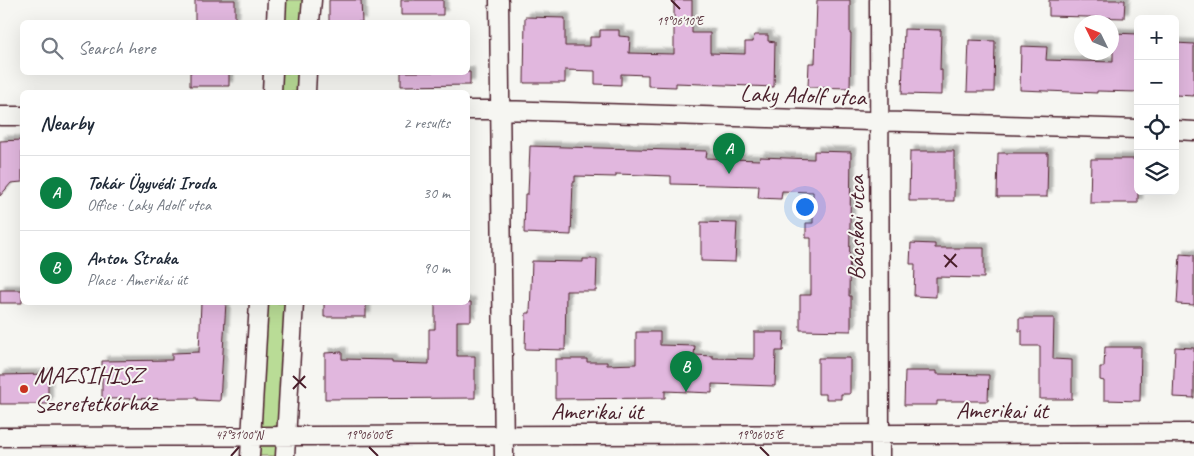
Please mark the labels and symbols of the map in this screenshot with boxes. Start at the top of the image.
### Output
text: 19°06'10"E [657,13,705,29]
north arrow [1074,15,1119,60]
street label: Laky Adolf utca [739,78,868,112]
pin: A [713,133,745,174]
street label: Bácskai utca [841,174,871,280]
your location [792,194,818,220]
pin: B [670,351,702,392]
place label: MAZSIHISZ Szeretetkórház [34,360,159,418]
marker: MAZSIHISZ Szeretetkórház [18,383,30,395]
street label: Amerikai út [956,395,1050,425]
street label: Amerikai út [551,396,645,426]
text: 47°31'00"N [215,427,264,443]
text: 19°06'00"E [346,427,394,443]
text: 19°06'05"E [737,427,785,443]

